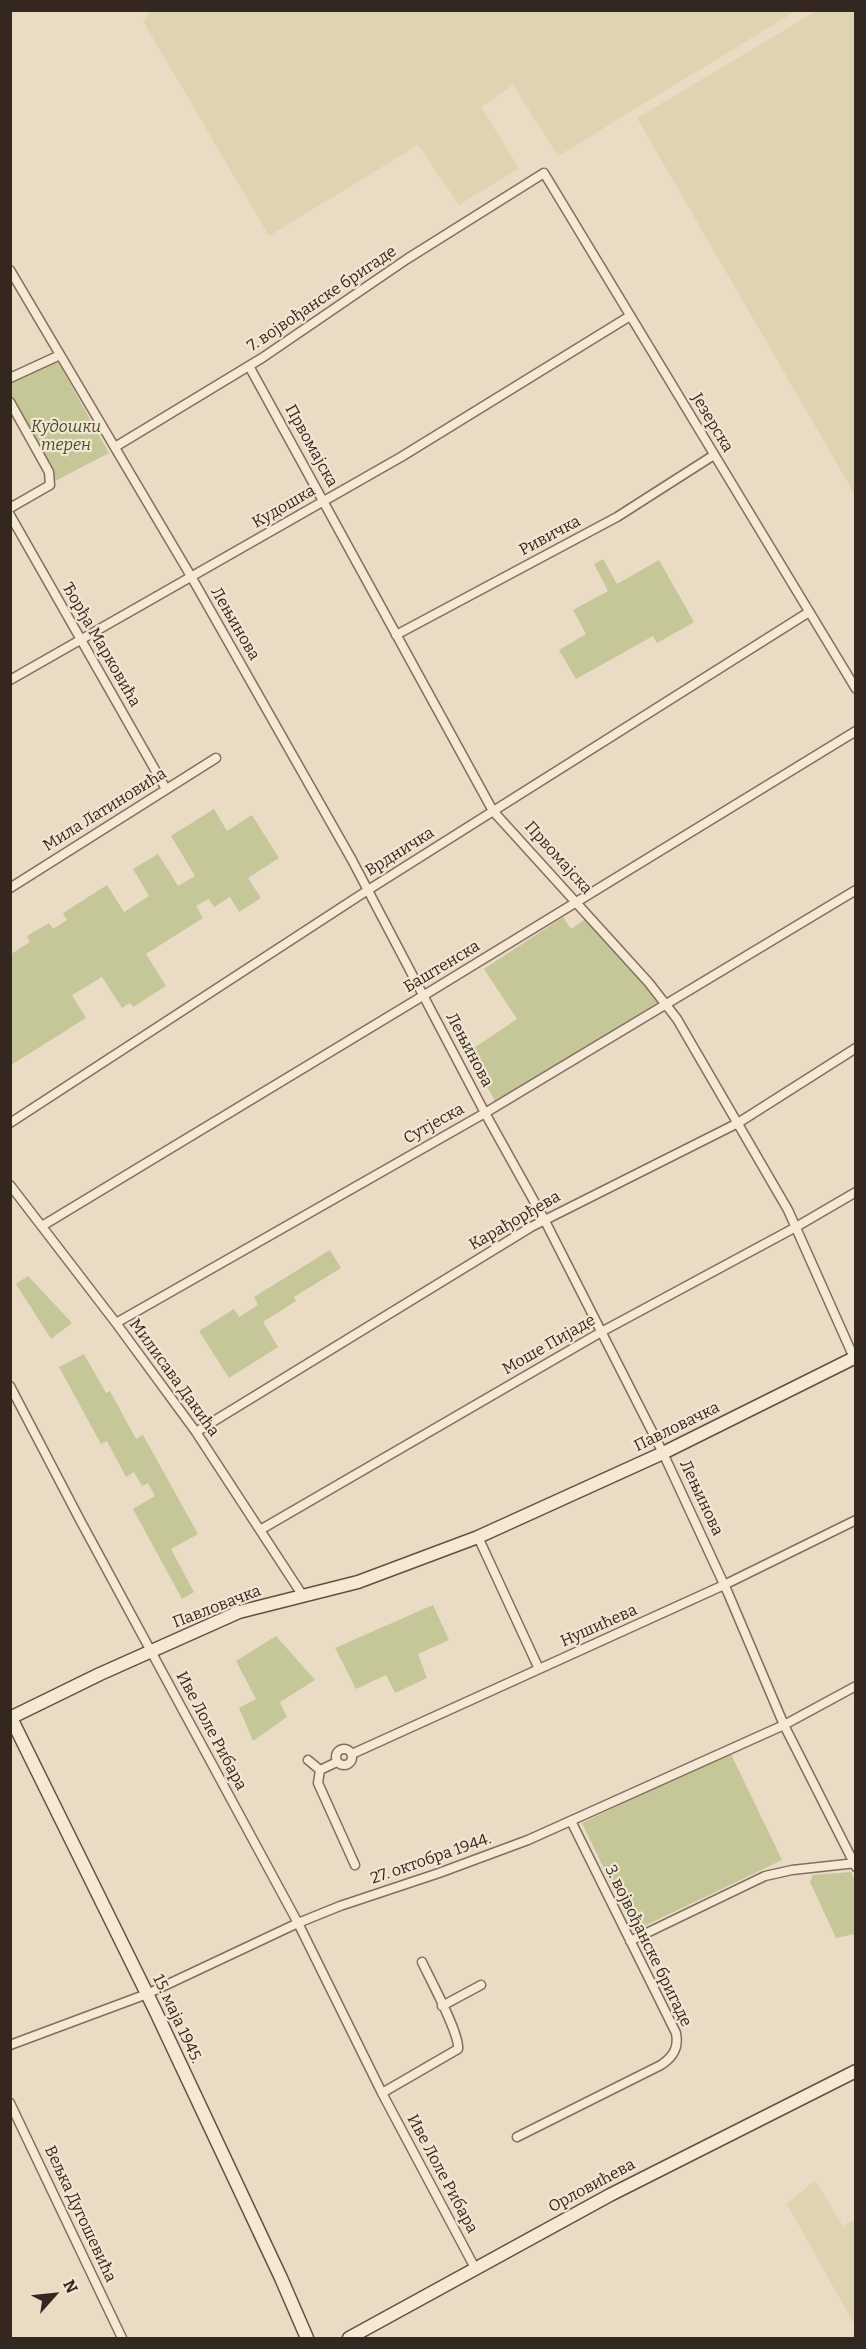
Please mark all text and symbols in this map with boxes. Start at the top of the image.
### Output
street label: 7. војвођанске бригаде [244,242,400,356]
street label: Језерска [687,390,737,456]
street label: Првомајска [280,401,342,491]
park label: Кудошки терен [31,418,101,456]
street label: Кудошка [249,481,319,533]
street label: Ривичка [516,512,584,560]
street label: Ђорђа Марковића [58,579,144,711]
street label: Лењинова [206,584,264,664]
street label: Мила Латиновића [40,764,170,856]
street label: Првомајска [520,818,596,898]
street label: Врдничка [362,823,438,881]
street label: Баштенска [400,937,484,997]
street label: Лењинова [441,1010,497,1090]
street label: Сутјеска [400,1100,468,1148]
street label: Карађорђева [466,1187,564,1255]
street label: Моше Пијаде [499,1311,599,1379]
street label: Милисава Дакића [125,1315,223,1441]
street label: Павловачка [631,1398,723,1456]
street label: Лењинова [675,1457,727,1539]
street label: Павловачка [170,1581,264,1633]
street label: Нушићева [558,1601,640,1651]
street label: Иве Лоле Рибара [172,1668,250,1794]
street label: 27. октобра 1944. [368,1829,494,1889]
street label: 3. војвођанске бригаде [600,1862,696,2030]
street label: 15. маја 1945. [148,1972,206,2066]
street label: Иве Лоле Рибара [403,2111,481,2237]
street label: Вељка Дугошевића [40,2143,120,2285]
street label: Орловићева [545,2155,639,2217]
north arrow [24,2265,84,2325]
text: N [59,2277,82,2296]

